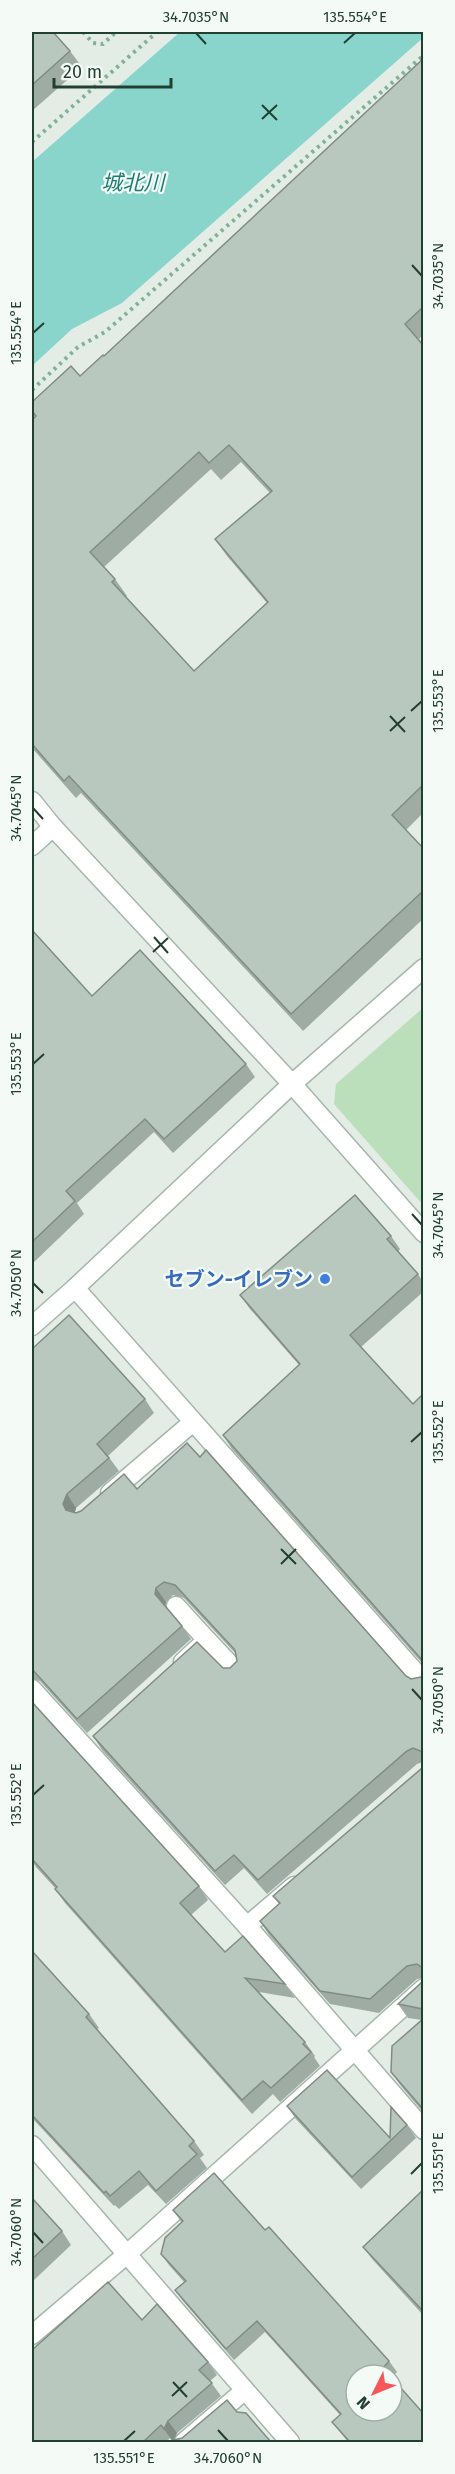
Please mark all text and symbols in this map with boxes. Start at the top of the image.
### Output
text: 34.7035°N [163,8,229,26]
text: 135.554°E [323,8,387,26]
scale bar [54,51,171,89]
text: 20 m [63,61,102,83]
water label: 城北川 [102,170,166,196]
text: 34.7035°N [429,243,447,309]
text: 135.554°E [7,301,25,365]
text: 135.553°E [429,669,447,733]
text: 34.7045°N [7,774,25,842]
text: 135.553°E [7,1032,25,1096]
text: 34.7045°N [429,1191,447,1259]
text: 34.7050°N [7,1249,25,1317]
place label: セブン-イレブン [165,1267,313,1291]
marker: セブン-イレブン [318,1272,332,1286]
text: 135.552°E [429,1400,447,1464]
text: 34.7050°N [429,1666,447,1734]
text: 135.552°E [7,1763,25,1827]
text: 135.551°E [429,2132,447,2194]
text: 34.7060°N [7,2198,25,2266]
north arrow [344,2363,404,2423]
text: N [353,2393,374,2413]
text: 135.551°E [93,2449,155,2467]
text: 34.7060°N [194,2449,262,2467]

